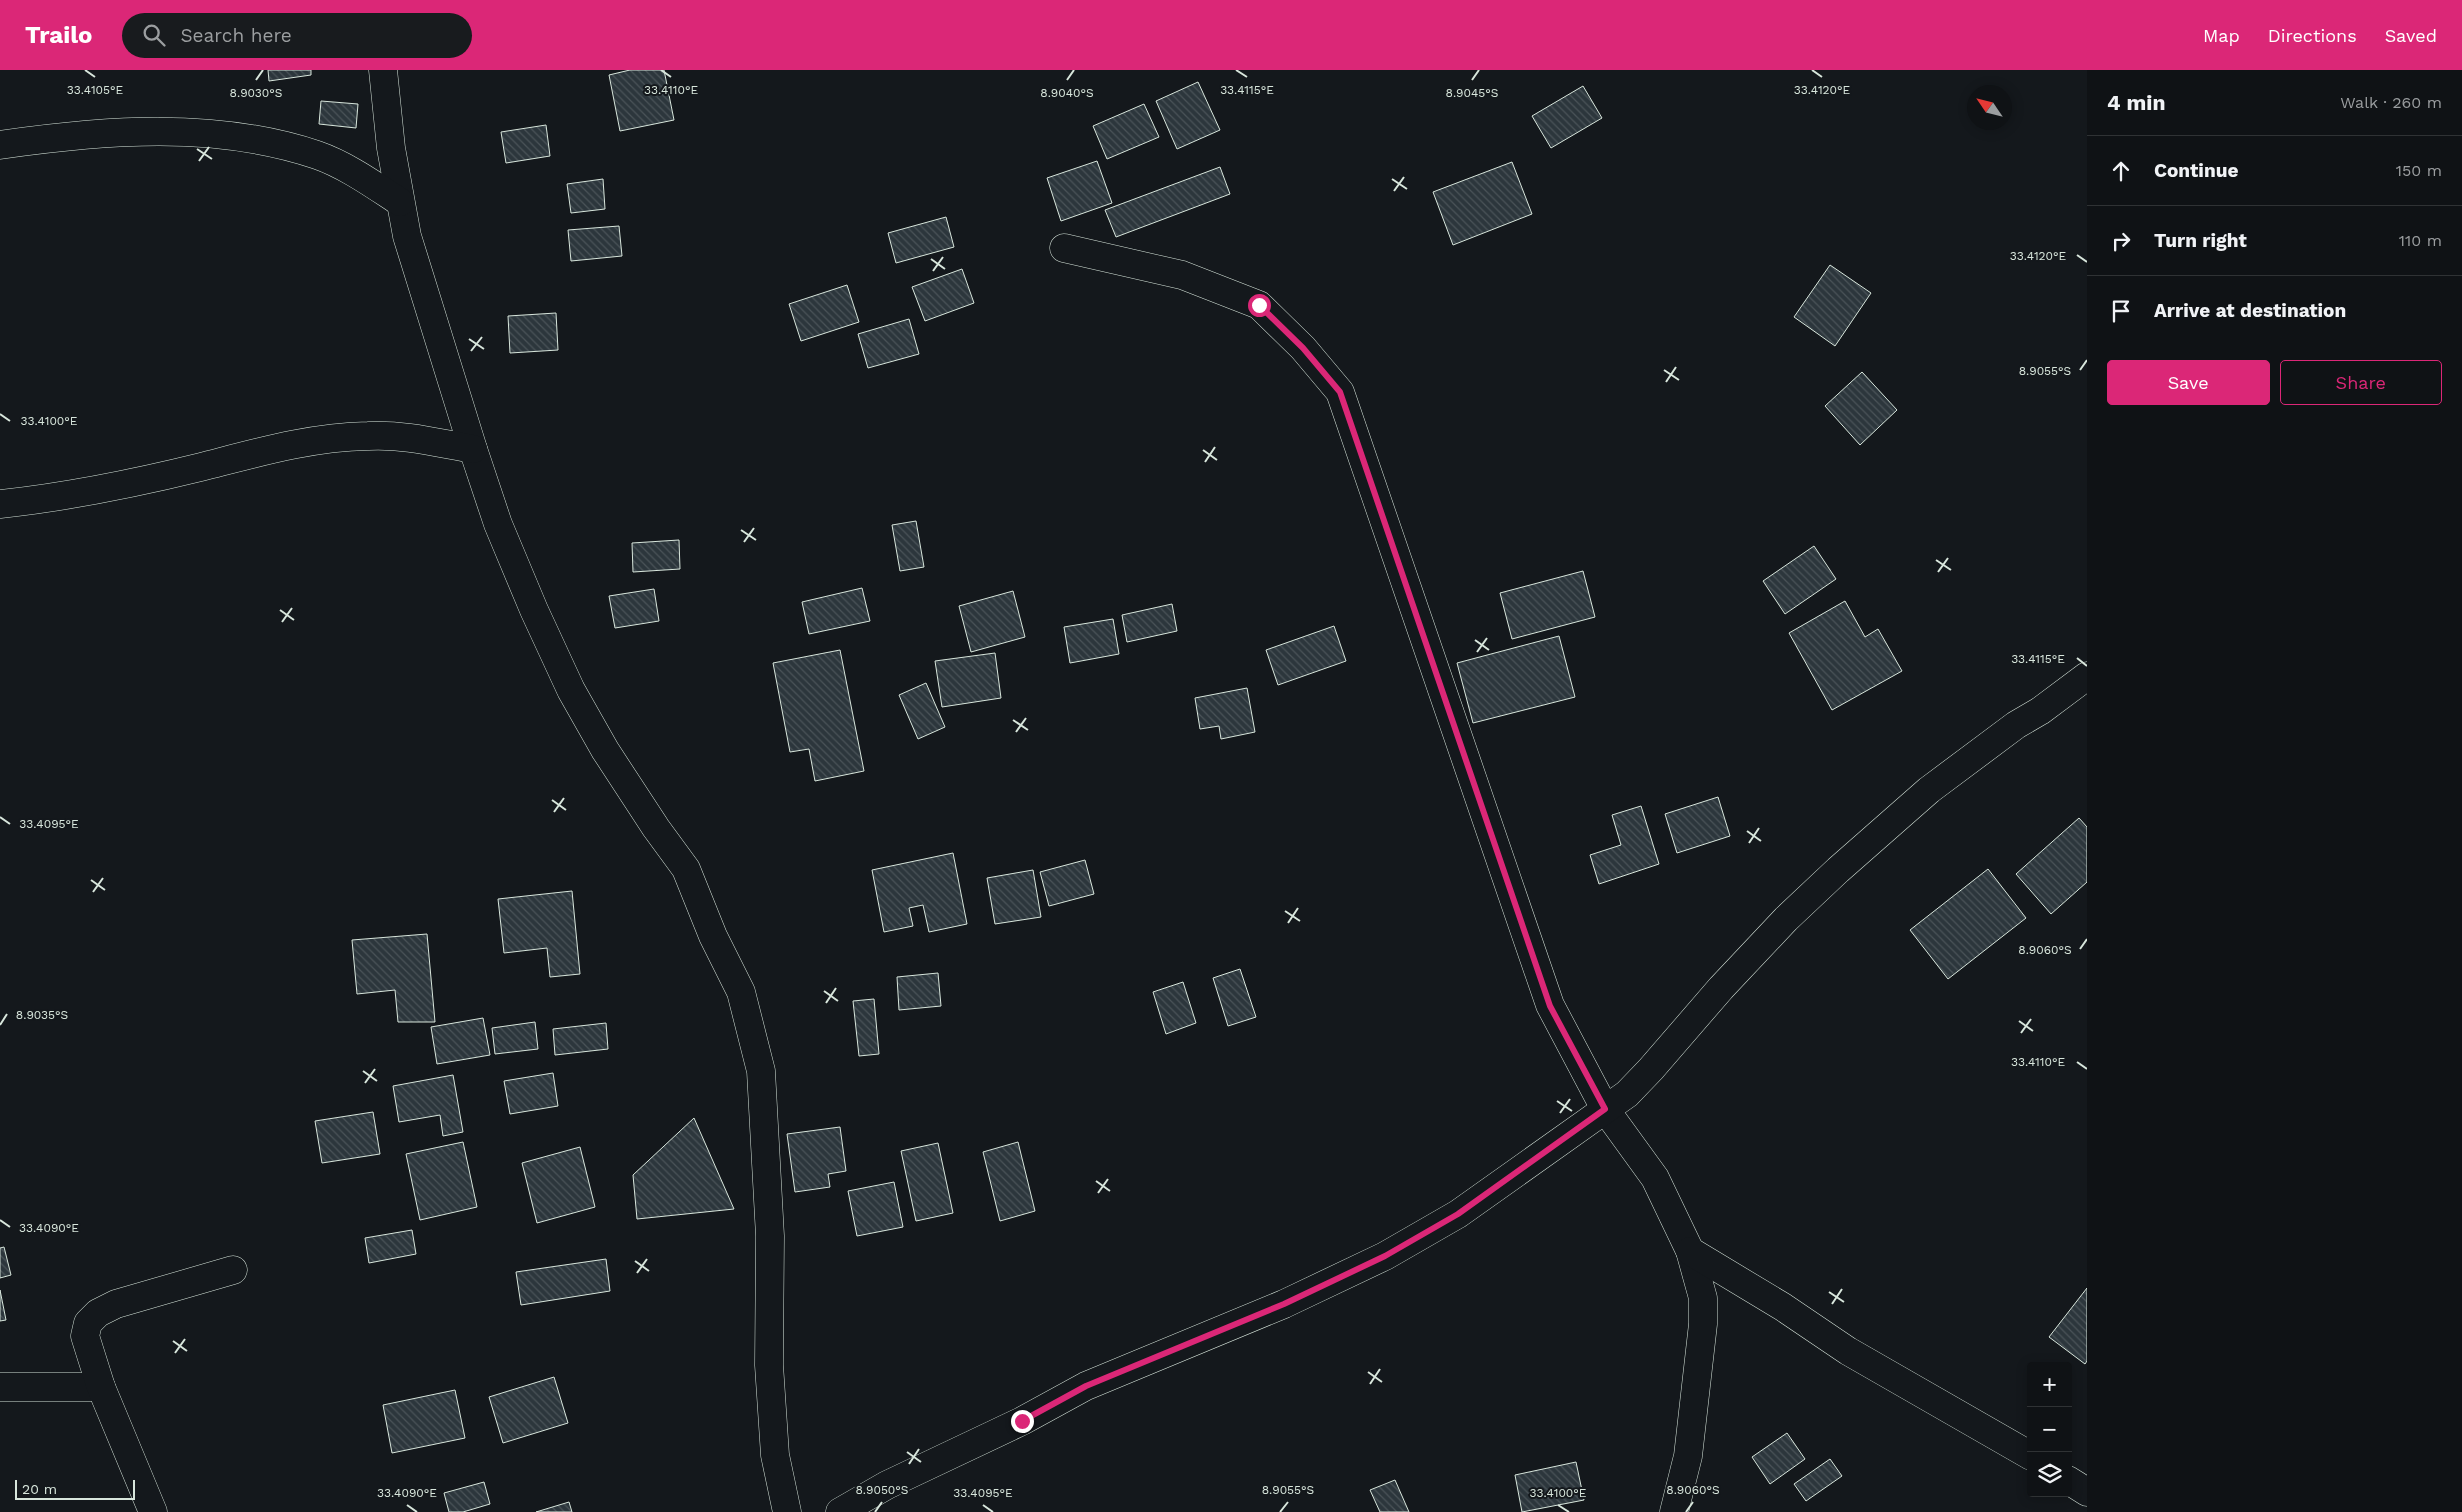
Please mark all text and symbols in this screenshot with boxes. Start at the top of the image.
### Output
search box [122,13,472,58]
text: Trailo [25,21,92,49]
icon: search [140,21,168,49]
text: Search here [180,24,292,47]
text: Map [2203,25,2240,46]
text: Directions [2268,25,2357,46]
text: Saved [2385,25,2437,46]
text: 33.4105°E [67,83,124,97]
text: 33.4110°E [644,83,698,97]
text: 33.4115°E [1220,83,1274,97]
text: 33.4120°E [1794,83,1851,97]
north arrow [1967,85,2012,130]
text: 8.9030°S [230,86,282,100]
text: 8.9040°S [1040,86,1094,100]
text: 8.9045°S [1446,86,1498,100]
text: 4 min [2107,90,2165,115]
text: Walk · 260 m [2340,93,2442,112]
icon: ahead [2107,157,2135,185]
text: Continue [2154,159,2238,182]
text: 150 m [2396,161,2442,180]
icon: right [2107,227,2135,255]
text: Turn right [2154,229,2247,252]
text: 110 m [2399,231,2442,250]
text: 33.4120°E [2010,249,2067,263]
route start [1248,294,1271,317]
icon: arrive [2107,297,2135,325]
text: Arrive at destination [2154,299,2346,322]
button: Save [2107,360,2270,405]
button: Share [2280,360,2442,405]
text: 8.9055°S [2019,364,2071,378]
text: 33.4100°E [21,414,78,428]
text: 33.4115°E [2011,652,2065,666]
text: 33.4095°E [19,817,79,831]
text: 8.9060°S [2018,943,2072,957]
text: 8.9035°S [16,1008,68,1022]
text: 33.4110°E [2011,1055,2065,1069]
text: 33.4090°E [19,1221,79,1235]
map controls [2027,1362,2072,1497]
button: + [2027,1362,2072,1407]
button: − [2027,1407,2072,1452]
route end [1011,1410,1034,1433]
button: layers [2027,1452,2072,1497]
scale bar [15,1477,135,1500]
text: 20 m [22,1481,57,1497]
text: 8.9050°S [855,1483,909,1497]
text: 8.9055°S [1262,1483,1314,1497]
text: 8.9060°S [1666,1483,1720,1497]
text: 33.4090°E [377,1486,437,1500]
text: 33.4095°E [953,1486,1013,1500]
text: 33.4100°E [1530,1486,1587,1500]

